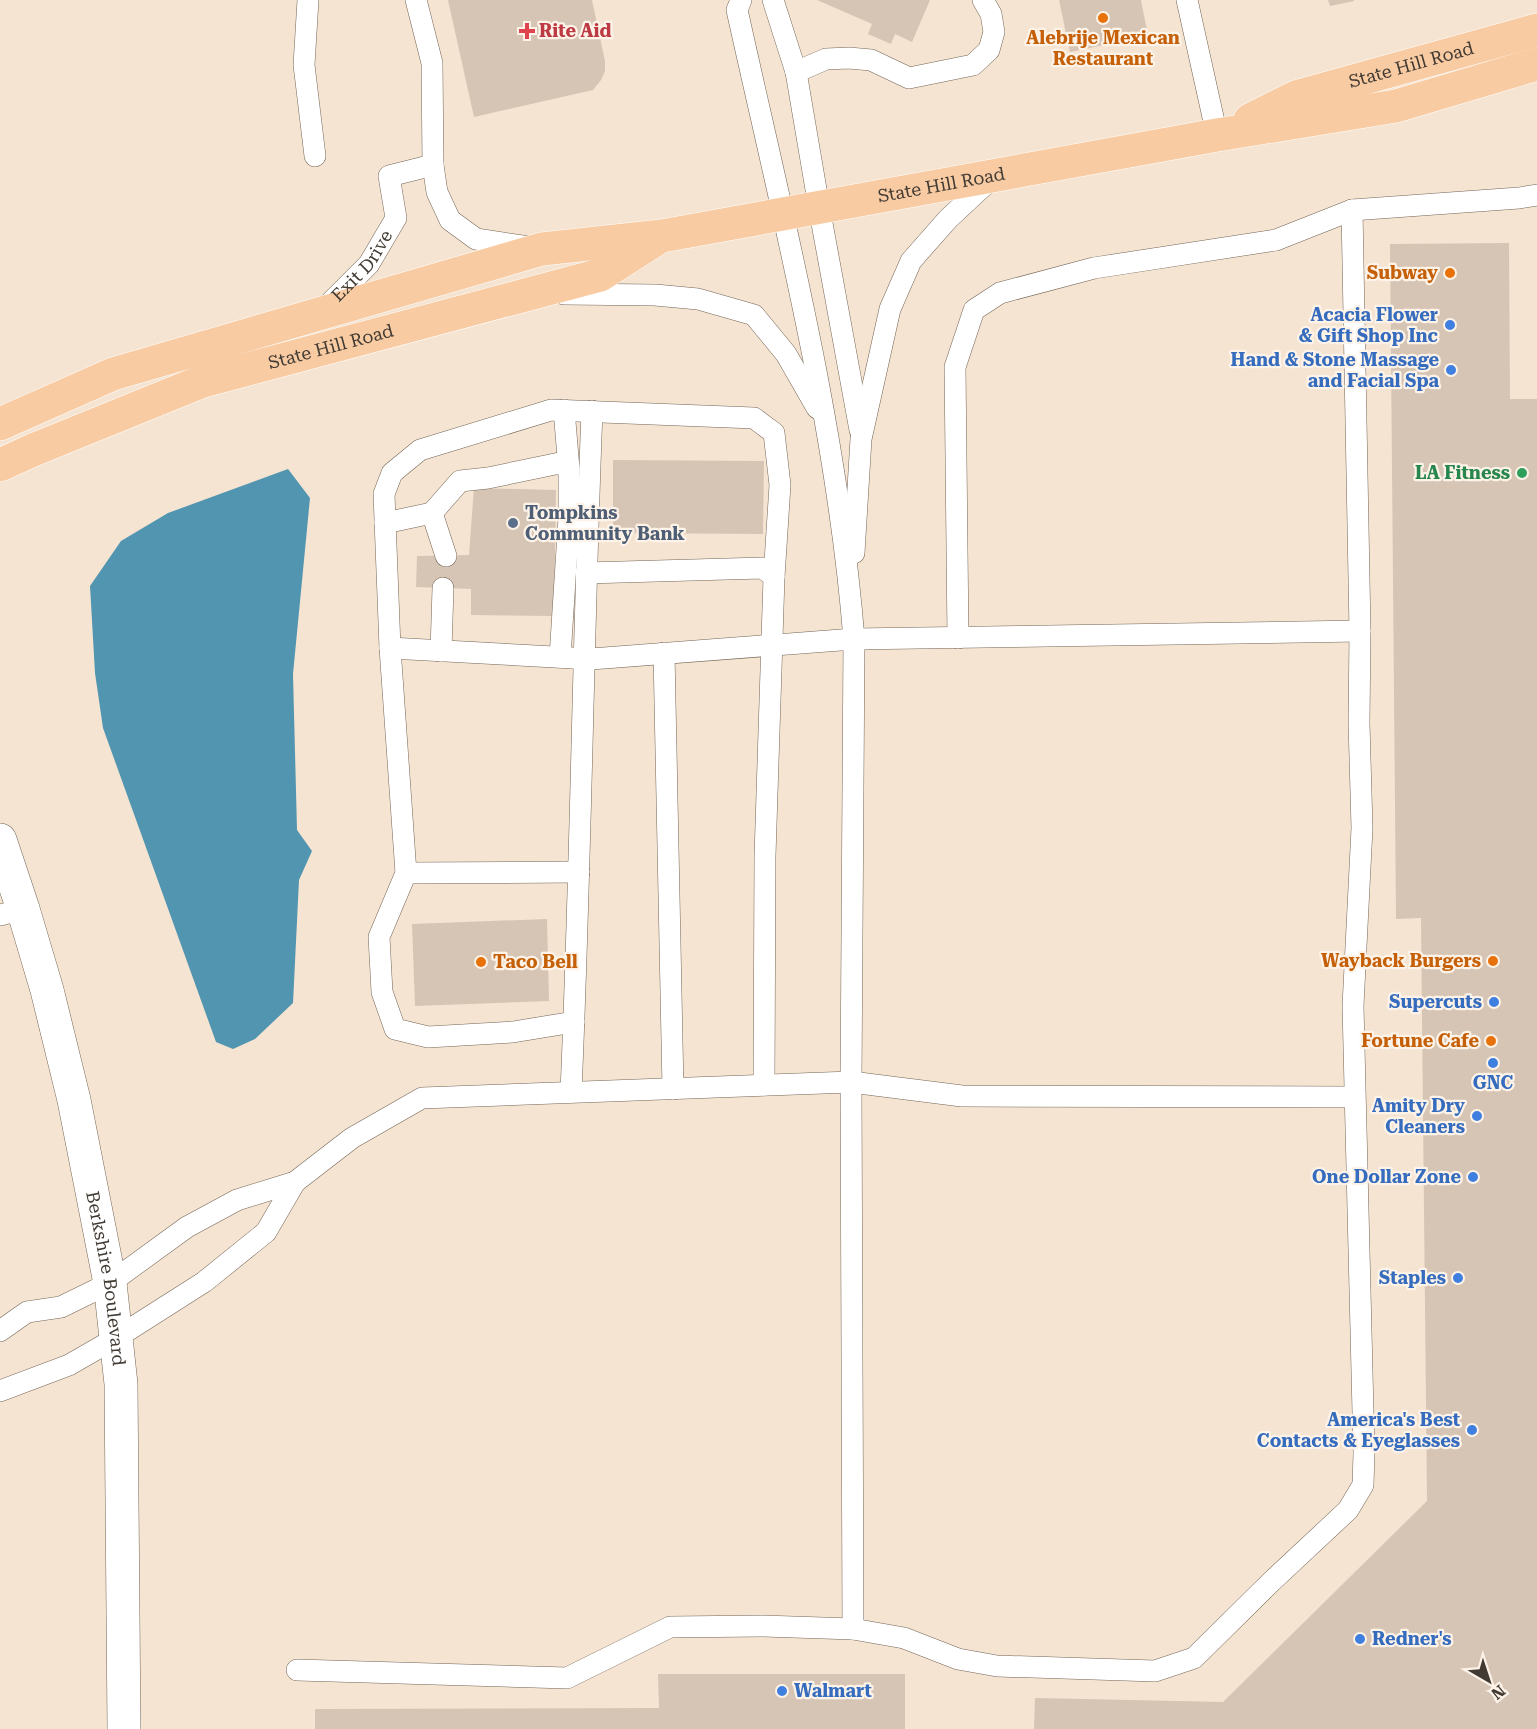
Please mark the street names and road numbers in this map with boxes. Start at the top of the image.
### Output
street label: State Hill Road [1346,37,1476,92]
street label: State Hill Road [876,163,1007,207]
street label: Exit Drive [327,226,397,305]
street label: State Hill Road [266,319,396,373]
street label: Berkshire Boulevard [82,1189,130,1367]

